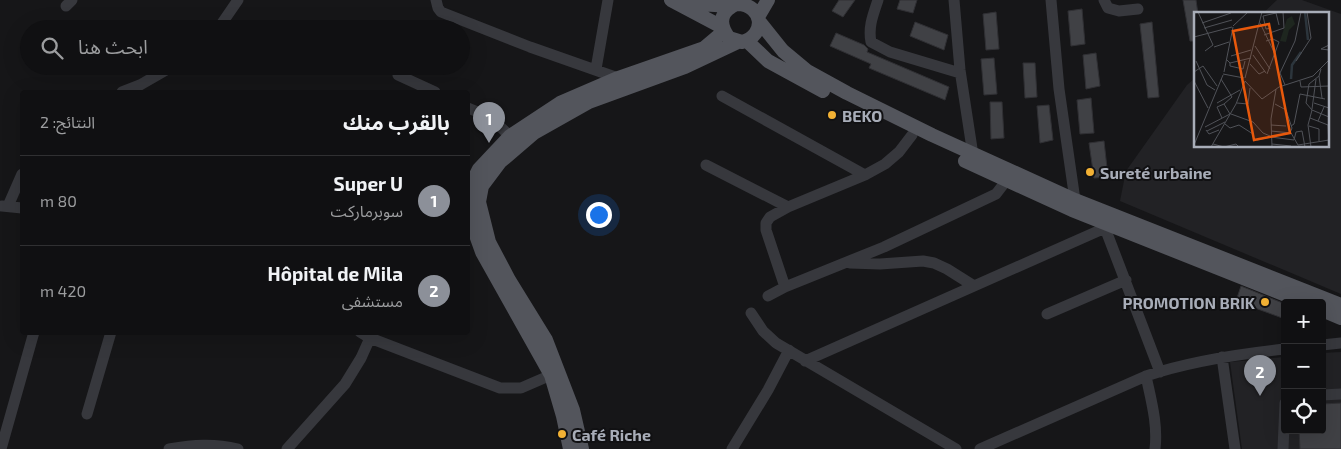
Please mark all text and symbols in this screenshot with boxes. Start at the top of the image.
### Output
inset map [1194,12,1328,148]
search box [20,20,470,75]
icon: search [38,34,66,62]
text: ابحث هنا [78,35,148,58]
pin: 1 [473,102,505,143]
place label: BEKO [842,106,882,125]
text: بالقرب منك [343,109,450,134]
marker: BEKO [826,109,838,121]
text: النتائج: 2 [40,112,95,131]
place label: Sureté urbaine [1100,163,1212,182]
marker: Sureté urbaine [1084,166,1096,178]
text: Super U [334,172,403,195]
text: 80 m [40,191,77,210]
text: 1 [431,191,437,210]
text: سوبرماركت [331,201,403,220]
your location [586,202,612,228]
text: Hôpital de Mila [268,262,403,285]
text: 420 m [40,281,86,300]
text: 2 [429,281,439,300]
text: مستشفى [342,291,403,310]
place label: PROMOTION BRIK [1123,293,1256,312]
marker: PROMOTION BRIK [1259,296,1271,308]
map controls [1281,299,1326,434]
button: + [1281,299,1326,344]
button: − [1281,344,1326,389]
pin: 2 [1244,355,1276,396]
button: locate [1281,389,1326,434]
place label: Café Riche [572,425,651,444]
marker: Café Riche [556,428,568,440]

